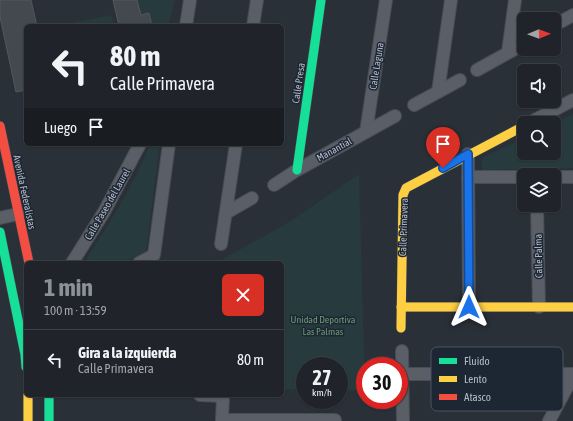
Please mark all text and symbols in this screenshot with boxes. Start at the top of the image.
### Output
north arrow [517,12,561,56]
map controls [517,12,561,212]
icon: left [44,40,96,92]
text: 80 m [110,40,160,72]
street label: Calle Laguna [367,41,386,90]
street label: Calle Presa [290,62,307,104]
button: sound [517,64,561,108]
text: Calle Primavera [110,73,215,94]
icon: arrive [85,116,107,138]
button: search [517,116,561,160]
text: Luego [44,119,77,136]
pin [426,127,460,168]
icon: arrive [432,133,454,155]
street label: Manantial [315,135,354,164]
street label: Avenida Federalistas [11,154,38,231]
street label: Calle Paseo del Laurel [83,166,132,242]
button: layers [517,168,561,212]
street label: Calle Primavera [397,197,410,256]
street label: Calle Palma [533,234,544,278]
text: 1 min [44,274,93,301]
button: close [222,274,264,316]
position arrow [448,286,490,328]
text: 100 m · 13:59 [44,303,107,318]
park label: Unidad Deportiva Las Palmas [291,314,356,337]
text: Gira a la izquierda [78,344,176,361]
legend [431,347,563,411]
icon: left [44,349,66,371]
text: 80 m [237,351,264,368]
text: Fluido [464,355,490,367]
speed limit sign: 30 [356,357,408,409]
text: Calle Primavera [78,361,154,376]
text: 27 [313,366,331,389]
text: Lento [464,373,487,385]
text: km/h [312,387,332,398]
text: Atasco [464,391,491,403]

